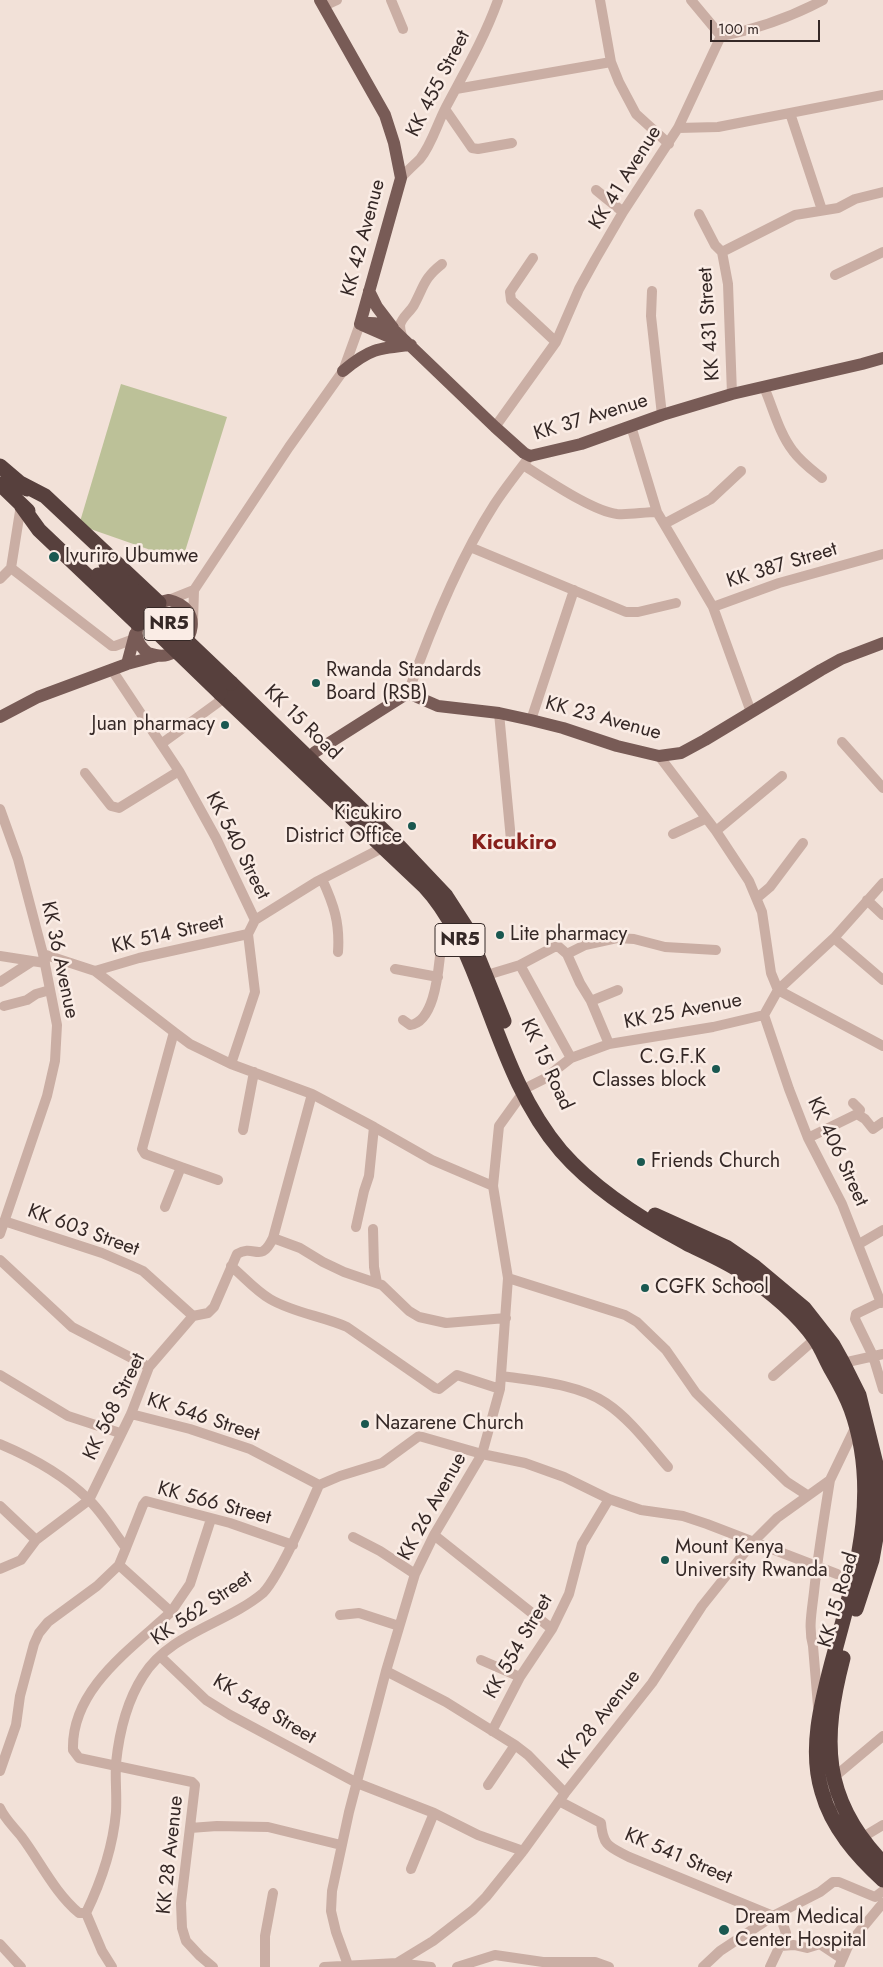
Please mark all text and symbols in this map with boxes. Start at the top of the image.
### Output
scale bar [713,10,823,42]
text: 100 m [718,18,759,40]
street label: KK 455 Street [402,27,476,141]
street label: KK 41 Avenue [585,122,667,234]
street label: KK 42 Avenue [337,177,391,299]
street label: KK 431 Street [694,266,726,382]
street label: KK 37 Avenue [531,389,651,447]
street label: KK 387 Street [724,538,840,594]
place label: Ivuriro Ubumwe [65,545,198,569]
marker: Ivuriro Ubumwe [47,550,61,564]
road number: NR5 [144,608,194,640]
place label: Rwanda Standards Board (RSB) [326,659,481,706]
marker: Rwanda Standards Board (RSB) [310,677,322,689]
street label: KK 15 Road [258,680,346,766]
street label: KK 23 Avenue [542,692,664,746]
place label: Juan pharmacy [92,713,215,737]
marker: Juan pharmacy [219,719,231,731]
street label: KK 540 Street [200,788,274,904]
place label: Kicukiro District Office [286,802,402,849]
marker: Kicukiro District Office [406,820,418,832]
district label: Kicukiro [471,831,557,857]
street label: KK 36 Avenue [35,899,83,1021]
street label: KK 514 Street [110,910,226,960]
place label: Lite pharmacy [510,923,627,947]
road number: NR5 [435,924,485,956]
marker: Lite pharmacy [494,929,506,941]
street label: KK 25 Avenue [622,989,744,1035]
street label: KK 15 Road [514,1016,578,1114]
place label: C.G.F.K Classes block [592,1046,706,1093]
marker: C.G.F.K Classes block [710,1063,722,1075]
street label: KK 406 Street [801,1094,873,1210]
place label: Friends Church [651,1150,780,1174]
marker: Friends Church [635,1156,647,1168]
street label: KK 603 Street [24,1200,142,1262]
place label: CGFK School [655,1276,769,1300]
marker: CGFK School [639,1282,651,1294]
street label: KK 568 Street [79,1350,151,1464]
street label: KK 546 Street [144,1389,262,1447]
place label: Nazarene Church [375,1412,524,1436]
marker: Nazarene Church [359,1418,371,1430]
street label: KK 26 Avenue [393,1449,473,1565]
street label: KK 566 Street [155,1477,273,1531]
place label: Mount Kenya University Rwanda [675,1536,828,1583]
street label: KK 15 Road [814,1550,864,1650]
marker: Mount Kenya University Rwanda [659,1554,671,1566]
street label: KK 562 Street [147,1566,257,1652]
street label: KK 554 Street [479,1591,559,1703]
street label: KK 28 Avenue [554,1666,646,1774]
street label: KK 548 Street [208,1670,320,1750]
street label: KK 28 Avenue [153,1794,189,1916]
street label: KK 541 Street [621,1824,735,1890]
place label: Dream Medical Center Hospital [735,1906,866,1953]
marker: Dream Medical Center Hospital [717,1923,731,1937]

